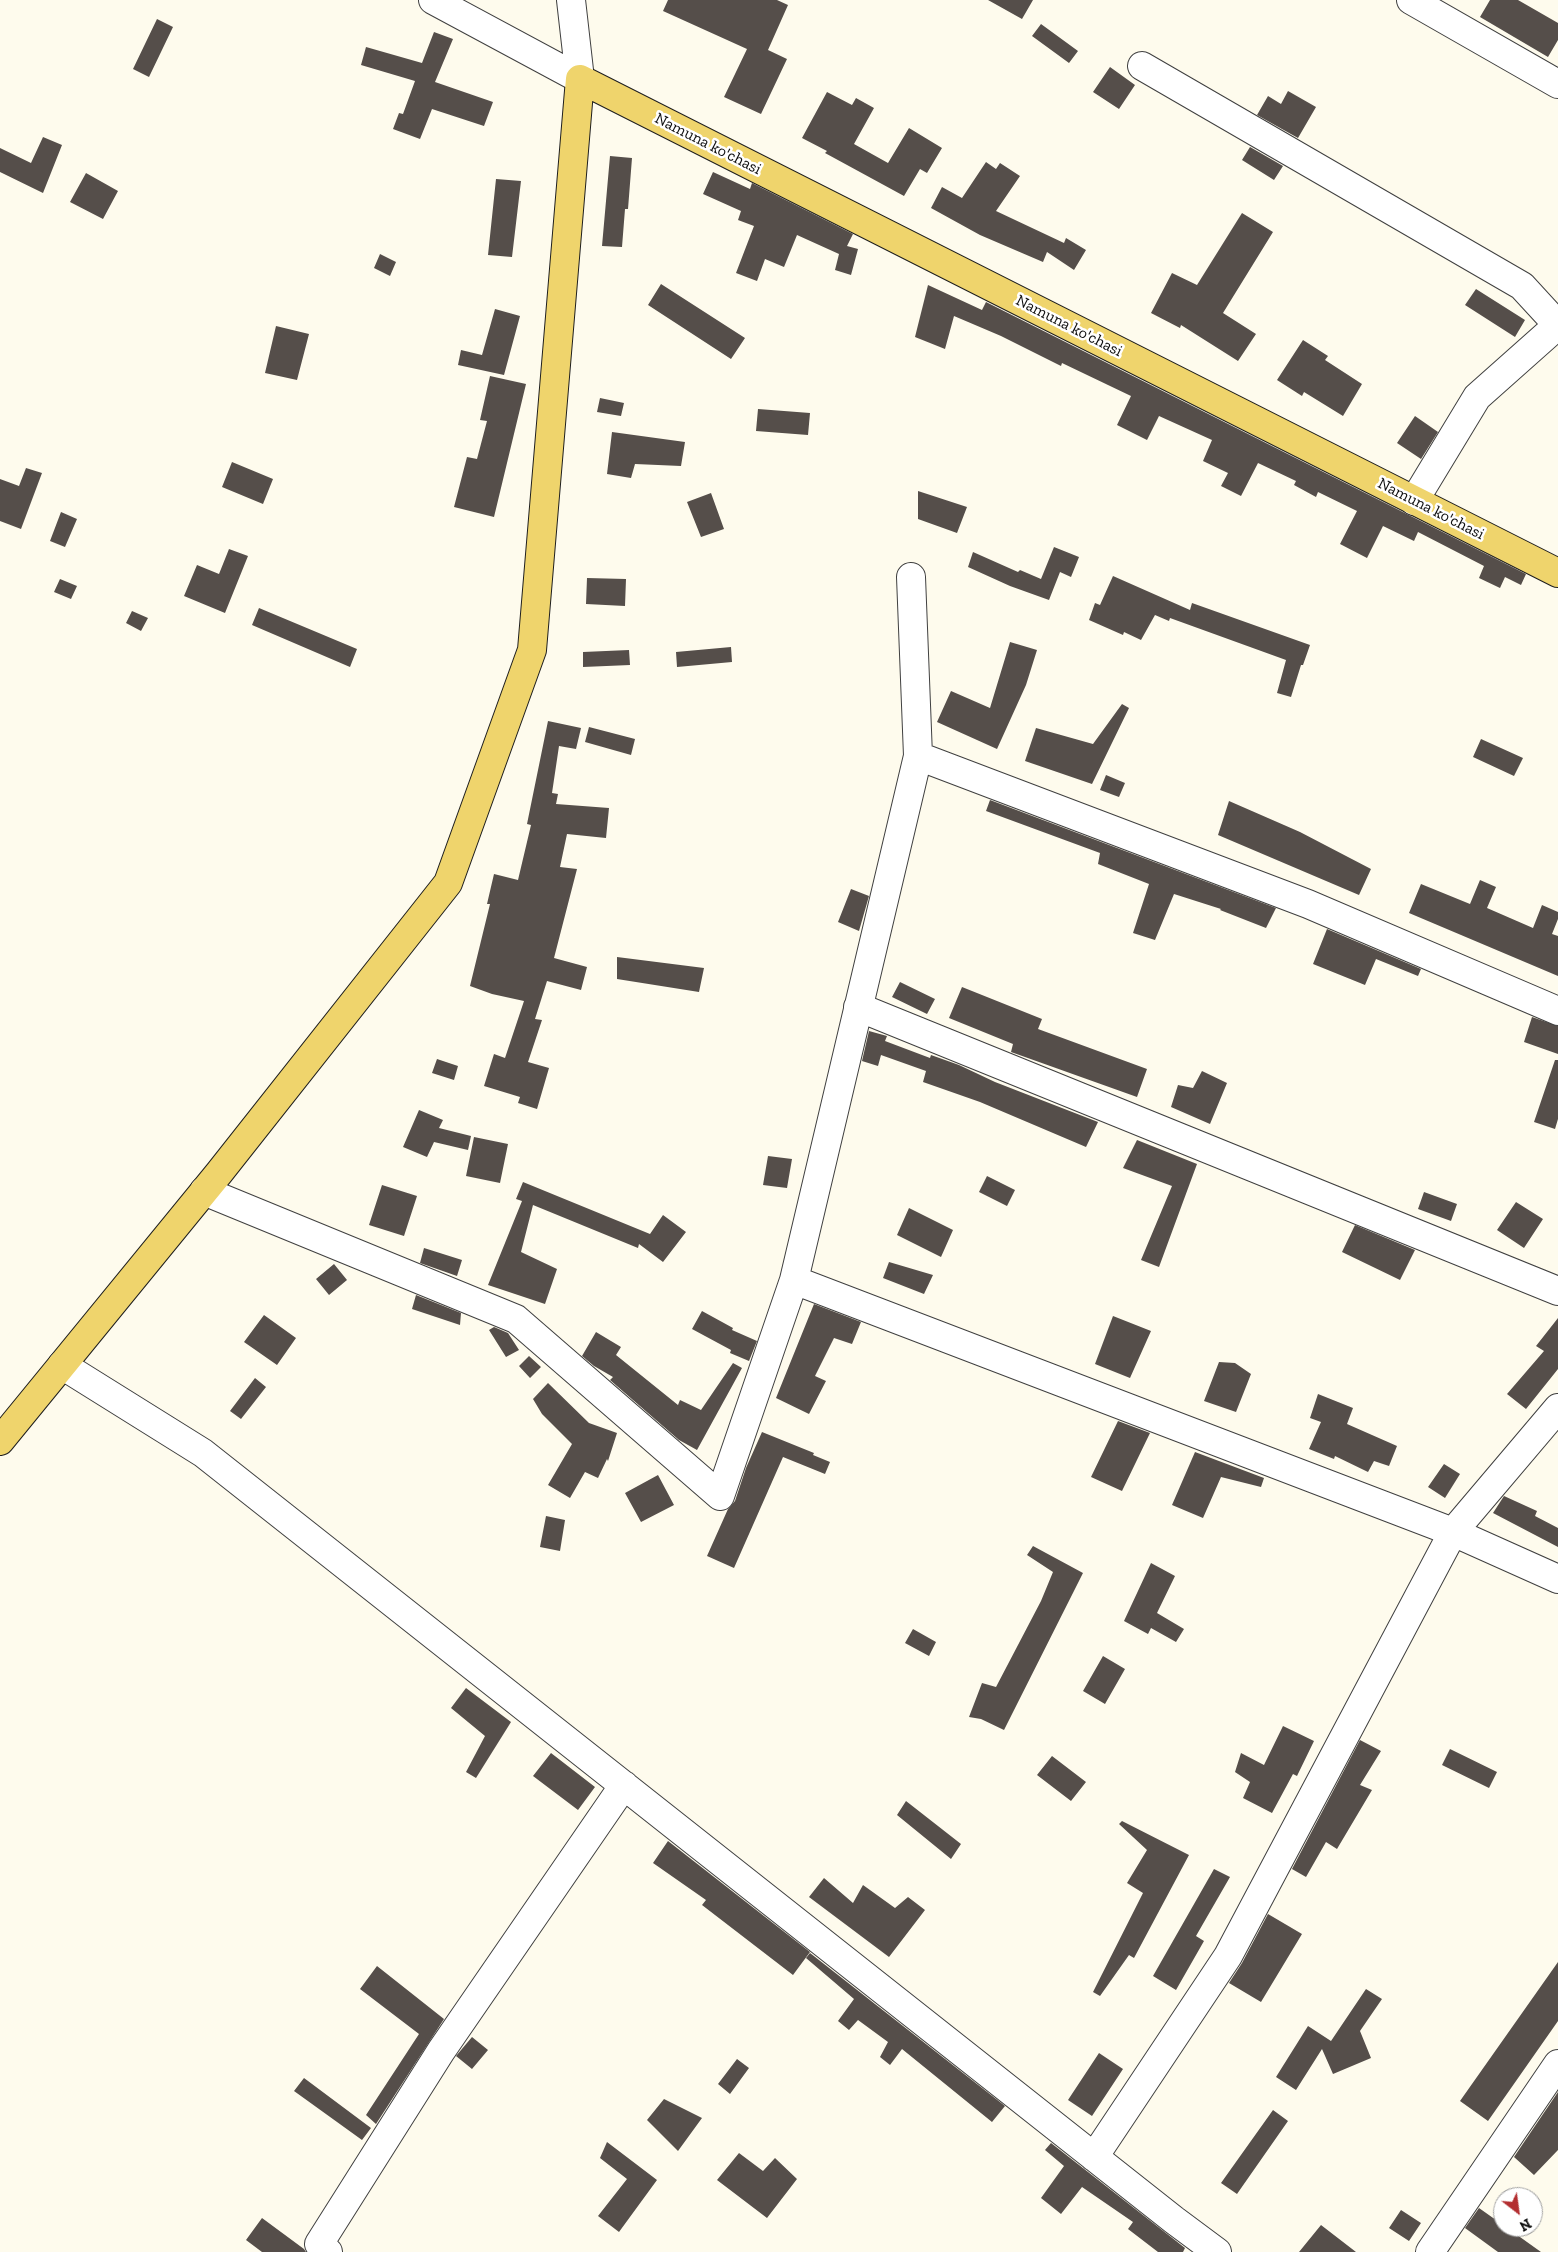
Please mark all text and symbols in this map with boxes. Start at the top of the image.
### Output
street label: Namuna ko'chasi [652,109,764,179]
street label: Namuna ko'chasi [1013,291,1125,361]
street label: Namuna ko'chasi [1375,474,1487,544]
north arrow [1493,2187,1543,2237]
text: N [1516,2215,1534,2235]

